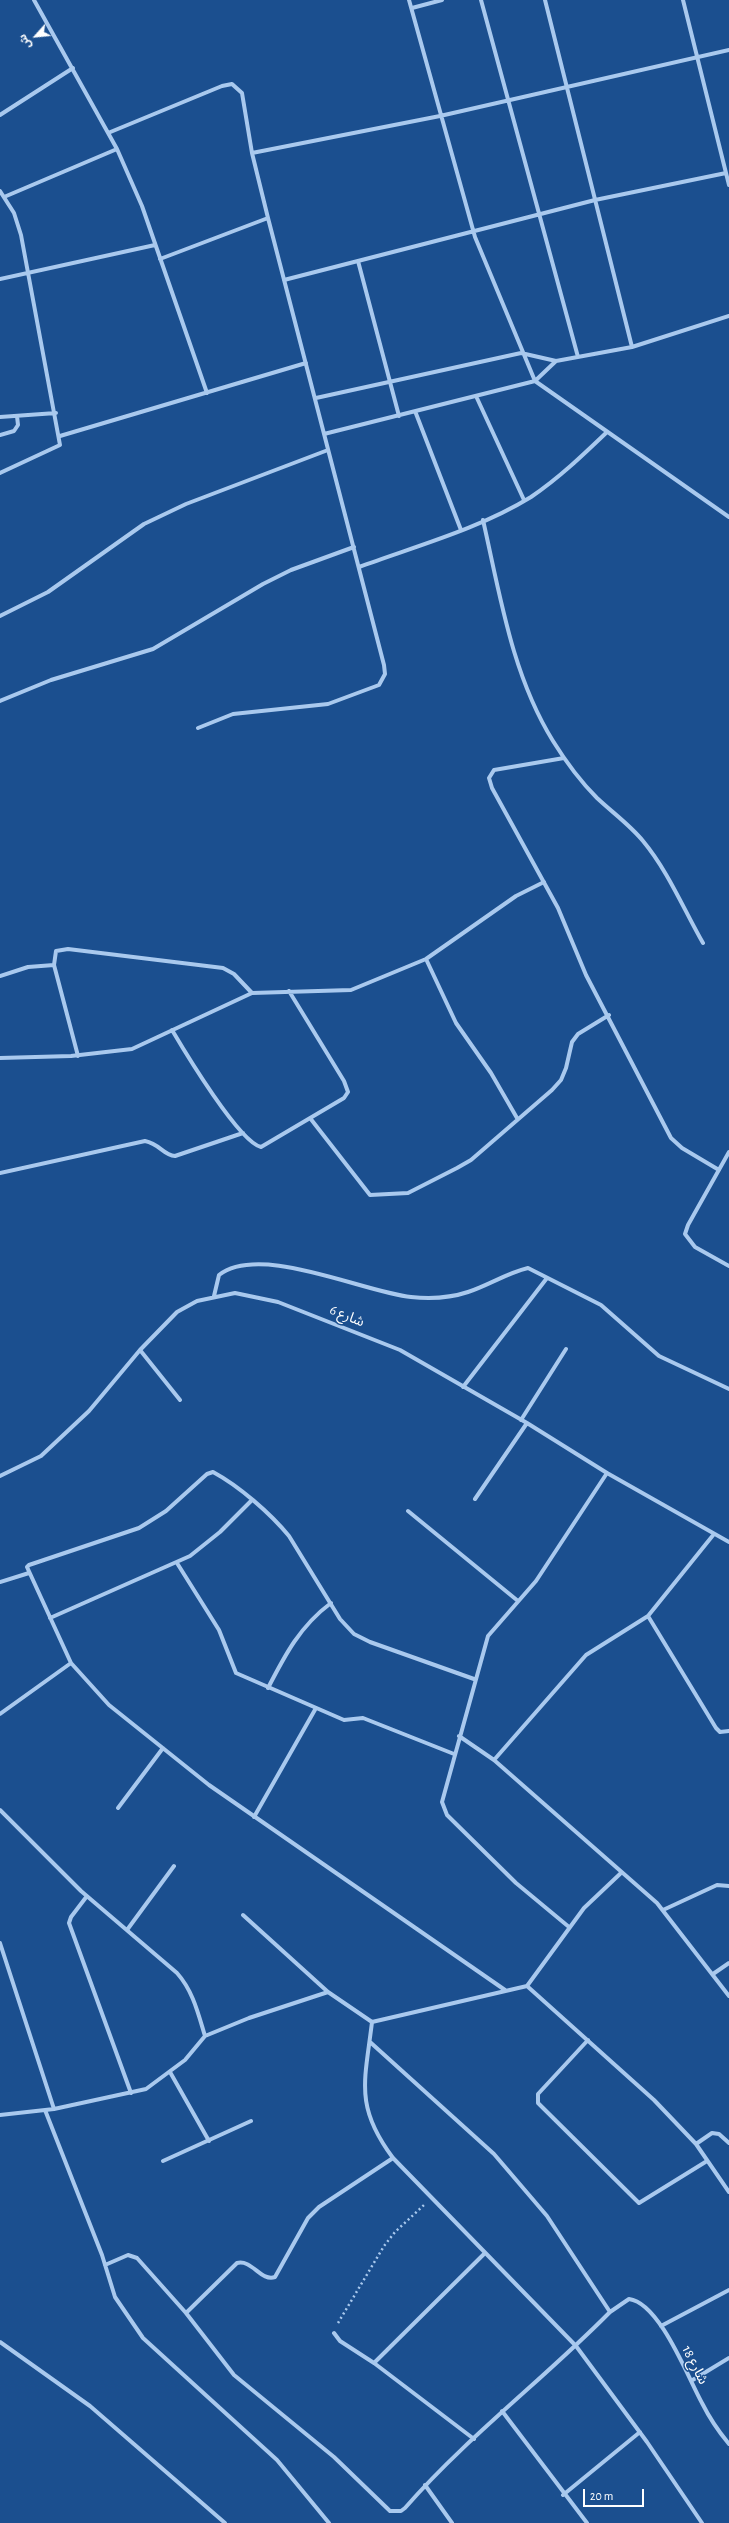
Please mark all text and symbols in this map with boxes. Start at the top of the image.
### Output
north arrow [16,16,56,56]
text: ش [17,32,33,51]
street label: شارع 6 [327,1301,367,1331]
street label: شارع 18 [678,2343,712,2387]
scale bar [585,2481,646,2507]
text: 20 m [590,2490,613,2502]

